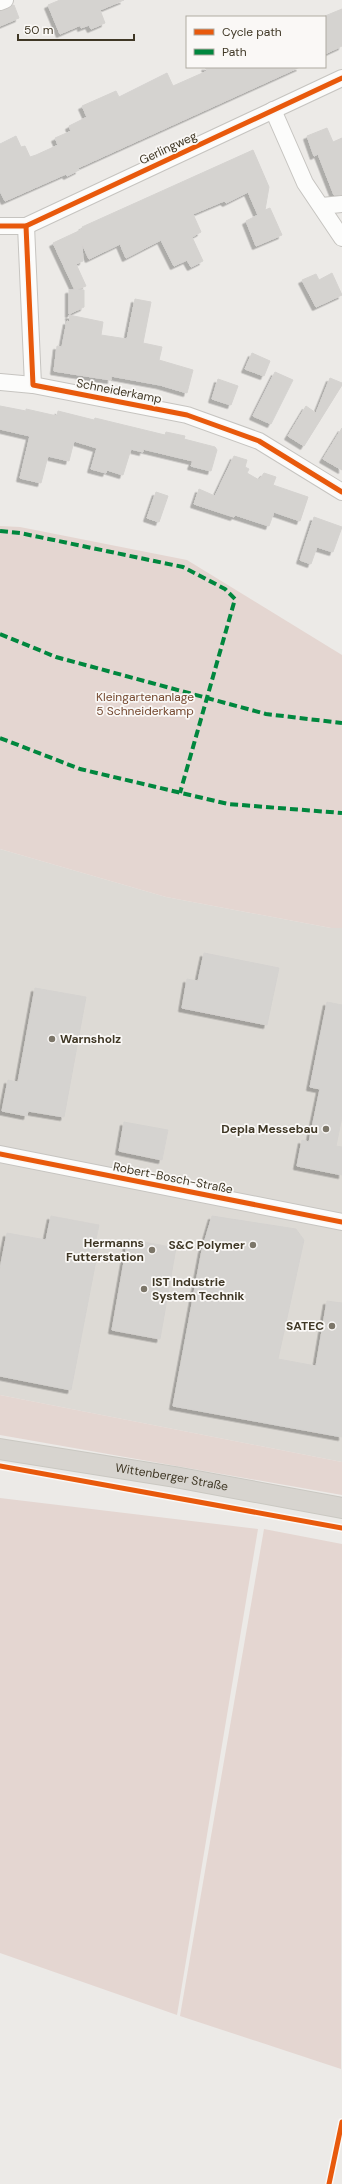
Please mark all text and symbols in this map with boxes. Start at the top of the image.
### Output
scale bar [18,16,134,42]
legend [186,16,326,68]
text: 50 m [24,22,53,38]
text: Cycle path [222,24,282,40]
text: Path [222,44,247,60]
street label: Gerlingweg [137,128,200,168]
street label: Schneiderkamp [75,375,163,407]
park label: Kleingartenanlage 5 Schneiderkamp [96,689,194,719]
place label: Warnsholz [60,1031,121,1047]
marker: Warnsholz [47,1034,57,1044]
place label: Depla Messebau [221,1121,318,1137]
marker: Depla Messebau [321,1124,331,1134]
street label: Robert-Bosch-Straße [112,1159,234,1197]
place label: Hermanns Futterstation [66,1235,144,1265]
place label: S&C Polymer [169,1237,245,1253]
marker: S&C Polymer [248,1240,258,1250]
marker: Hermanns Futterstation [147,1245,157,1255]
place label: IST Industrie System Technik [152,1274,244,1304]
marker: IST Industrie System Technik [139,1284,149,1294]
place label: SATEC [286,1318,324,1334]
marker: SATEC [327,1321,337,1331]
street label: Wittenberger Straße [114,1460,230,1495]

